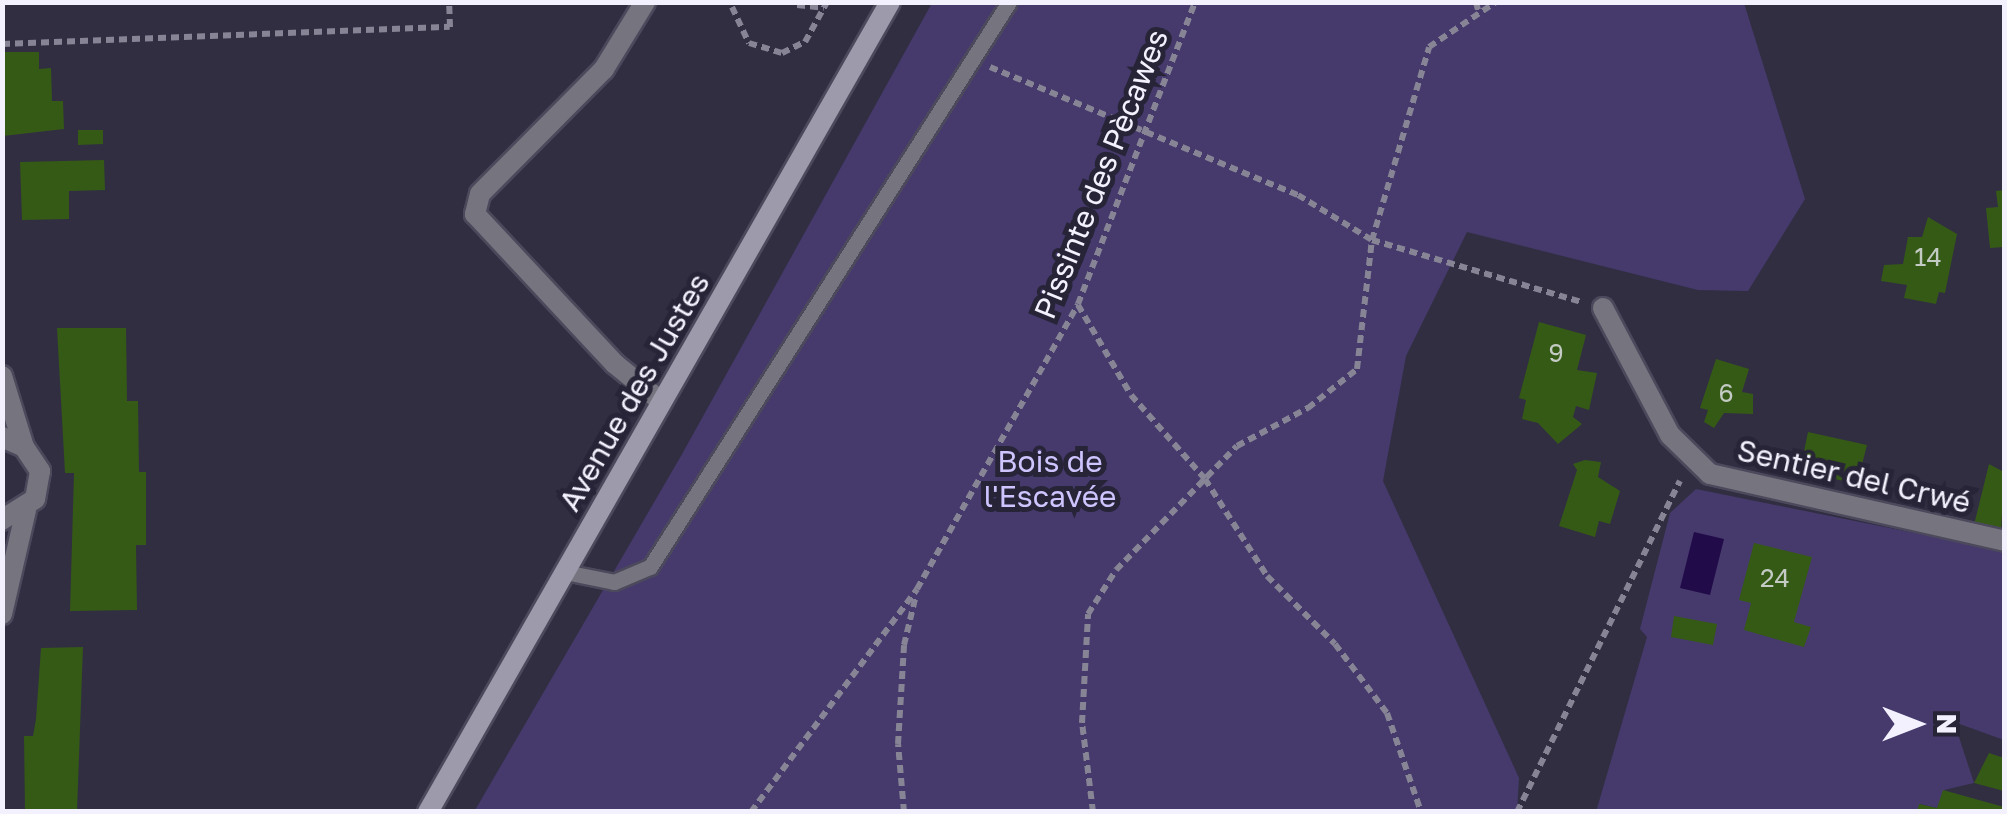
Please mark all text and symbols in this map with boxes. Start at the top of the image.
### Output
street label: Pissinte des Pècawes [1026,24,1176,324]
house number: 14 [1914,242,1942,272]
street label: Avenue des Justes [551,267,717,517]
house number: 9 [1548,338,1564,368]
house number: 6 [1718,378,1734,408]
street label: Sentier del Crwé [1734,432,1974,520]
park label: Bois de l'Escavée [984,443,1116,514]
house number: 24 [1760,563,1790,593]
north arrow [1867,674,1967,774]
text: N [1931,713,1964,735]

